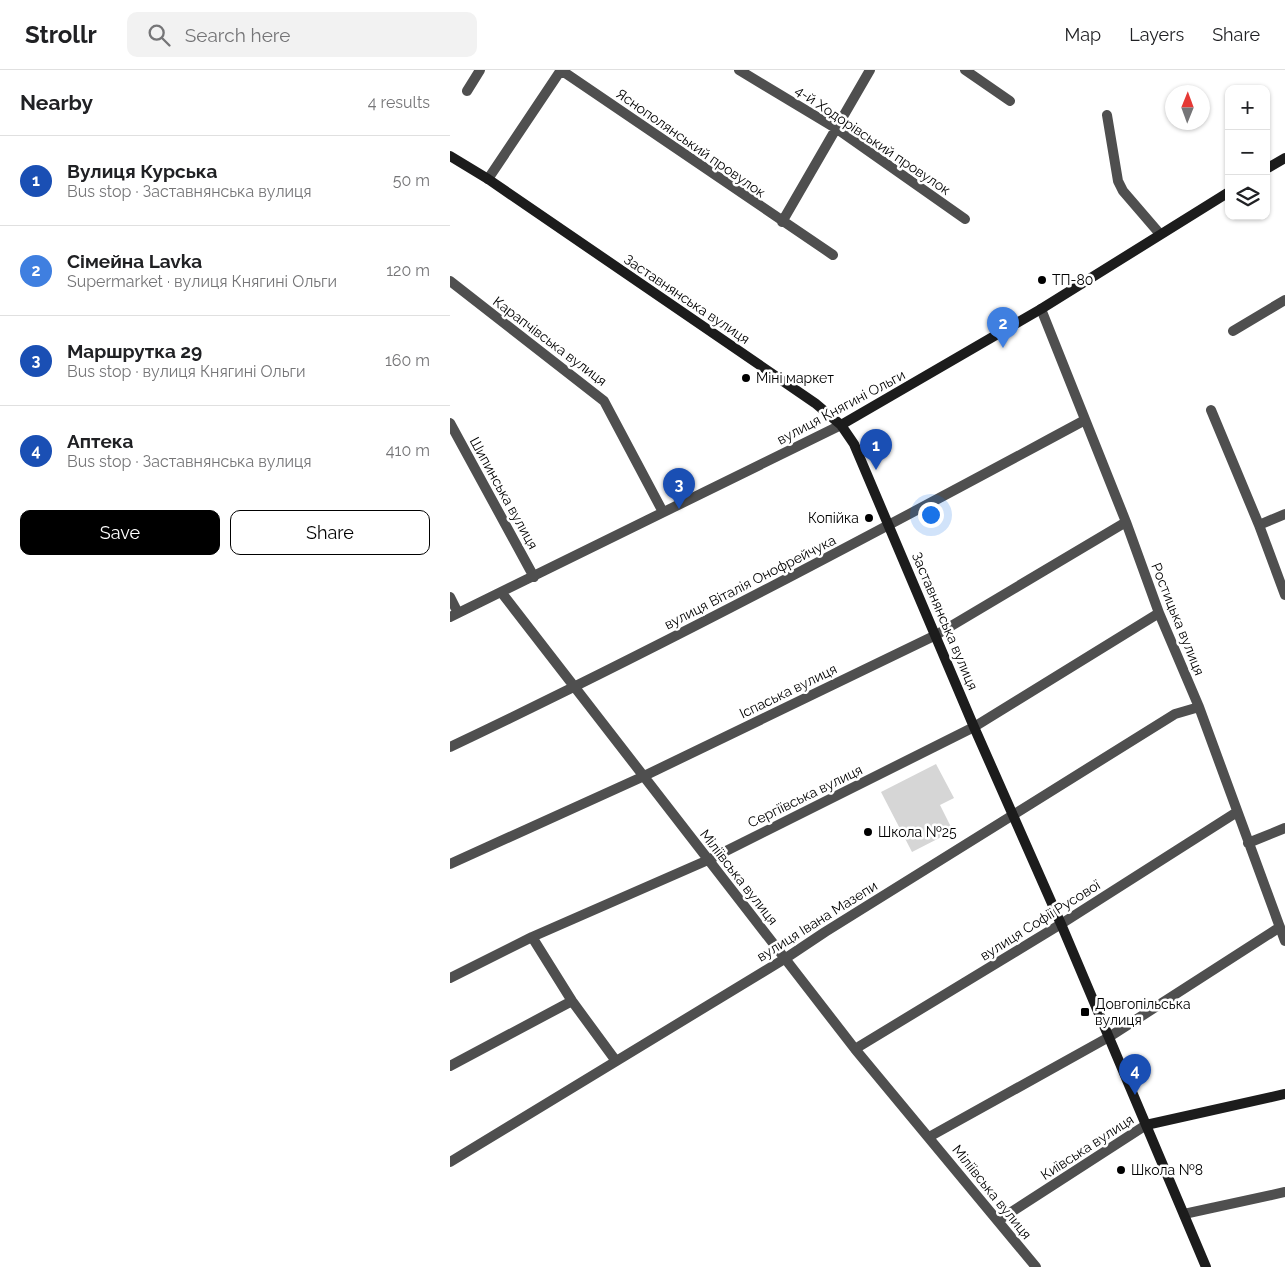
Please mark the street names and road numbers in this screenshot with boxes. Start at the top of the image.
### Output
street label: 4-й Ходорівський провулок [792,82,954,198]
street label: Яснополянський провулок [613,85,769,201]
street label: Заставнянська вулиця [621,251,753,347]
street label: Карапчівська вулиця [490,293,610,389]
street label: вулиця Княгині Ольги [774,366,908,448]
street label: Шипинська вулиця [467,434,541,552]
street label: вулиця Віталія Онофрейчука [662,532,838,632]
street label: Заставнянська вулиця [909,550,981,692]
street label: Ростицька вулиця [1148,560,1208,678]
street label: Іспаська вулиця [737,661,839,721]
street label: Сергіївська вулиця [745,761,865,831]
street label: Міліївська вулиця [697,826,781,928]
street label: вулиця Івана Мазепи [754,877,880,965]
street label: вулиця Софії Русової [977,877,1103,963]
street label: Київська вулиця [1038,1111,1136,1183]
street label: Міліївська вулиця [949,1142,1035,1242]

